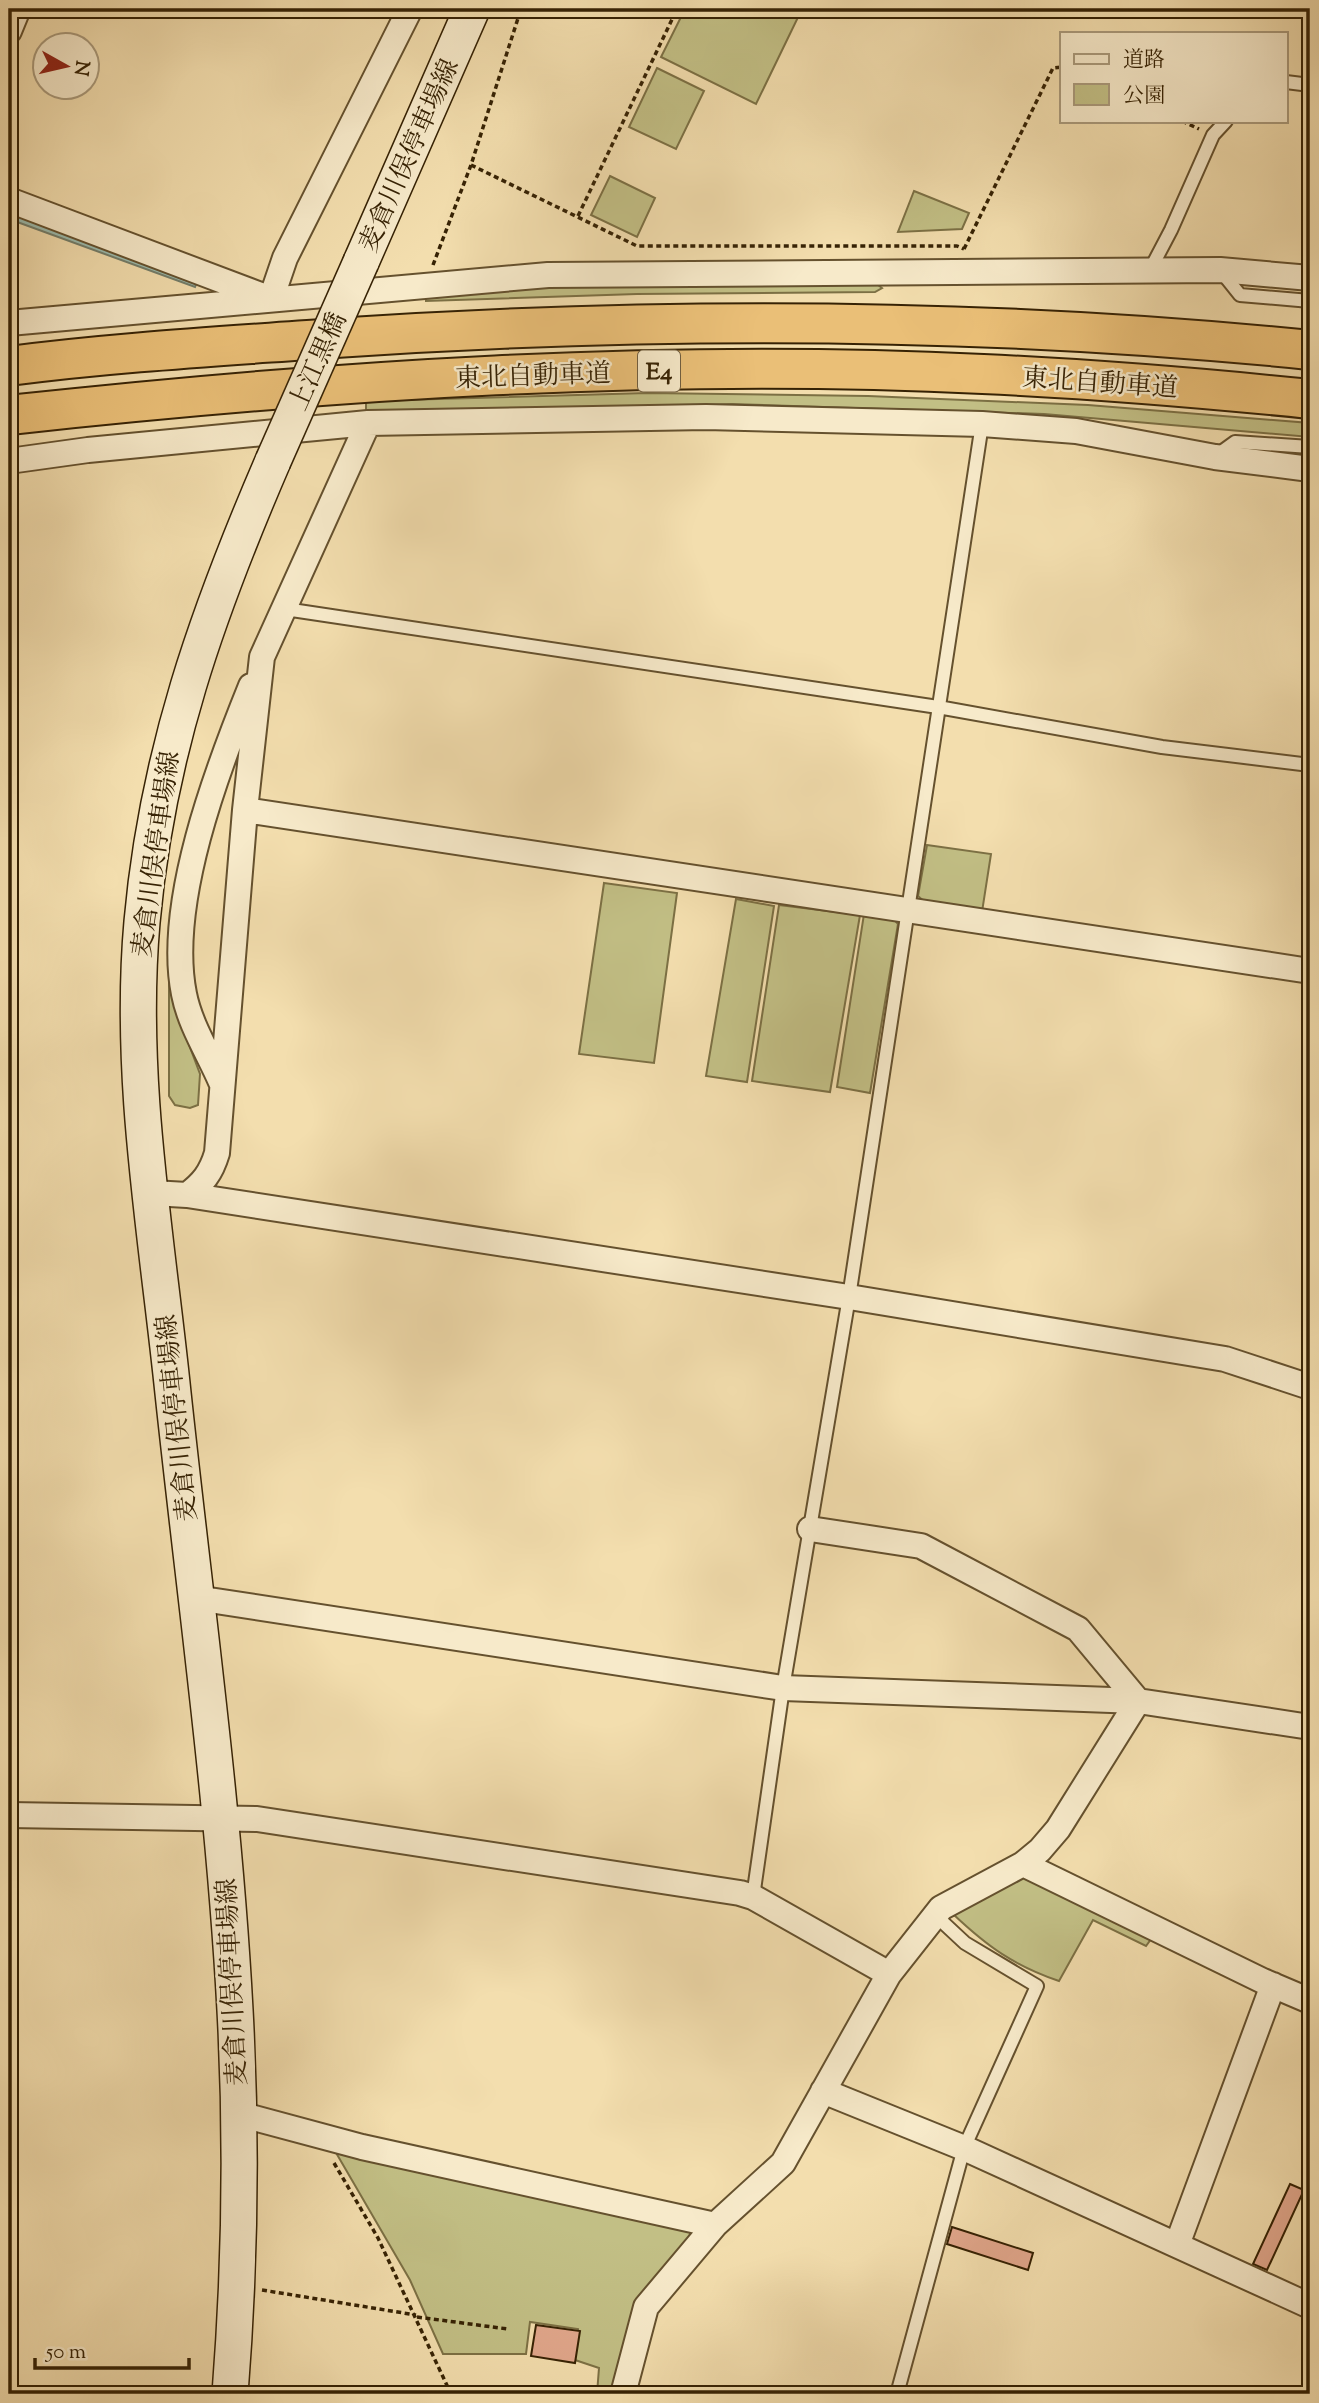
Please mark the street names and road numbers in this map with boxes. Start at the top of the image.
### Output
street label: 麦倉川俣停車場線 [351,53,469,259]
street label: 上江黒橋 [281,307,357,417]
road number: E4 [638,350,680,392]
street label: 東北自動車道 [454,356,612,399]
street label: 東北自動車道 [1021,361,1179,408]
street label: 麦倉川俣停車場線 [125,749,190,960]
street label: 麦倉川俣停車場線 [149,1312,208,1523]
street label: 麦倉川俣停車場線 [210,1877,257,2087]

